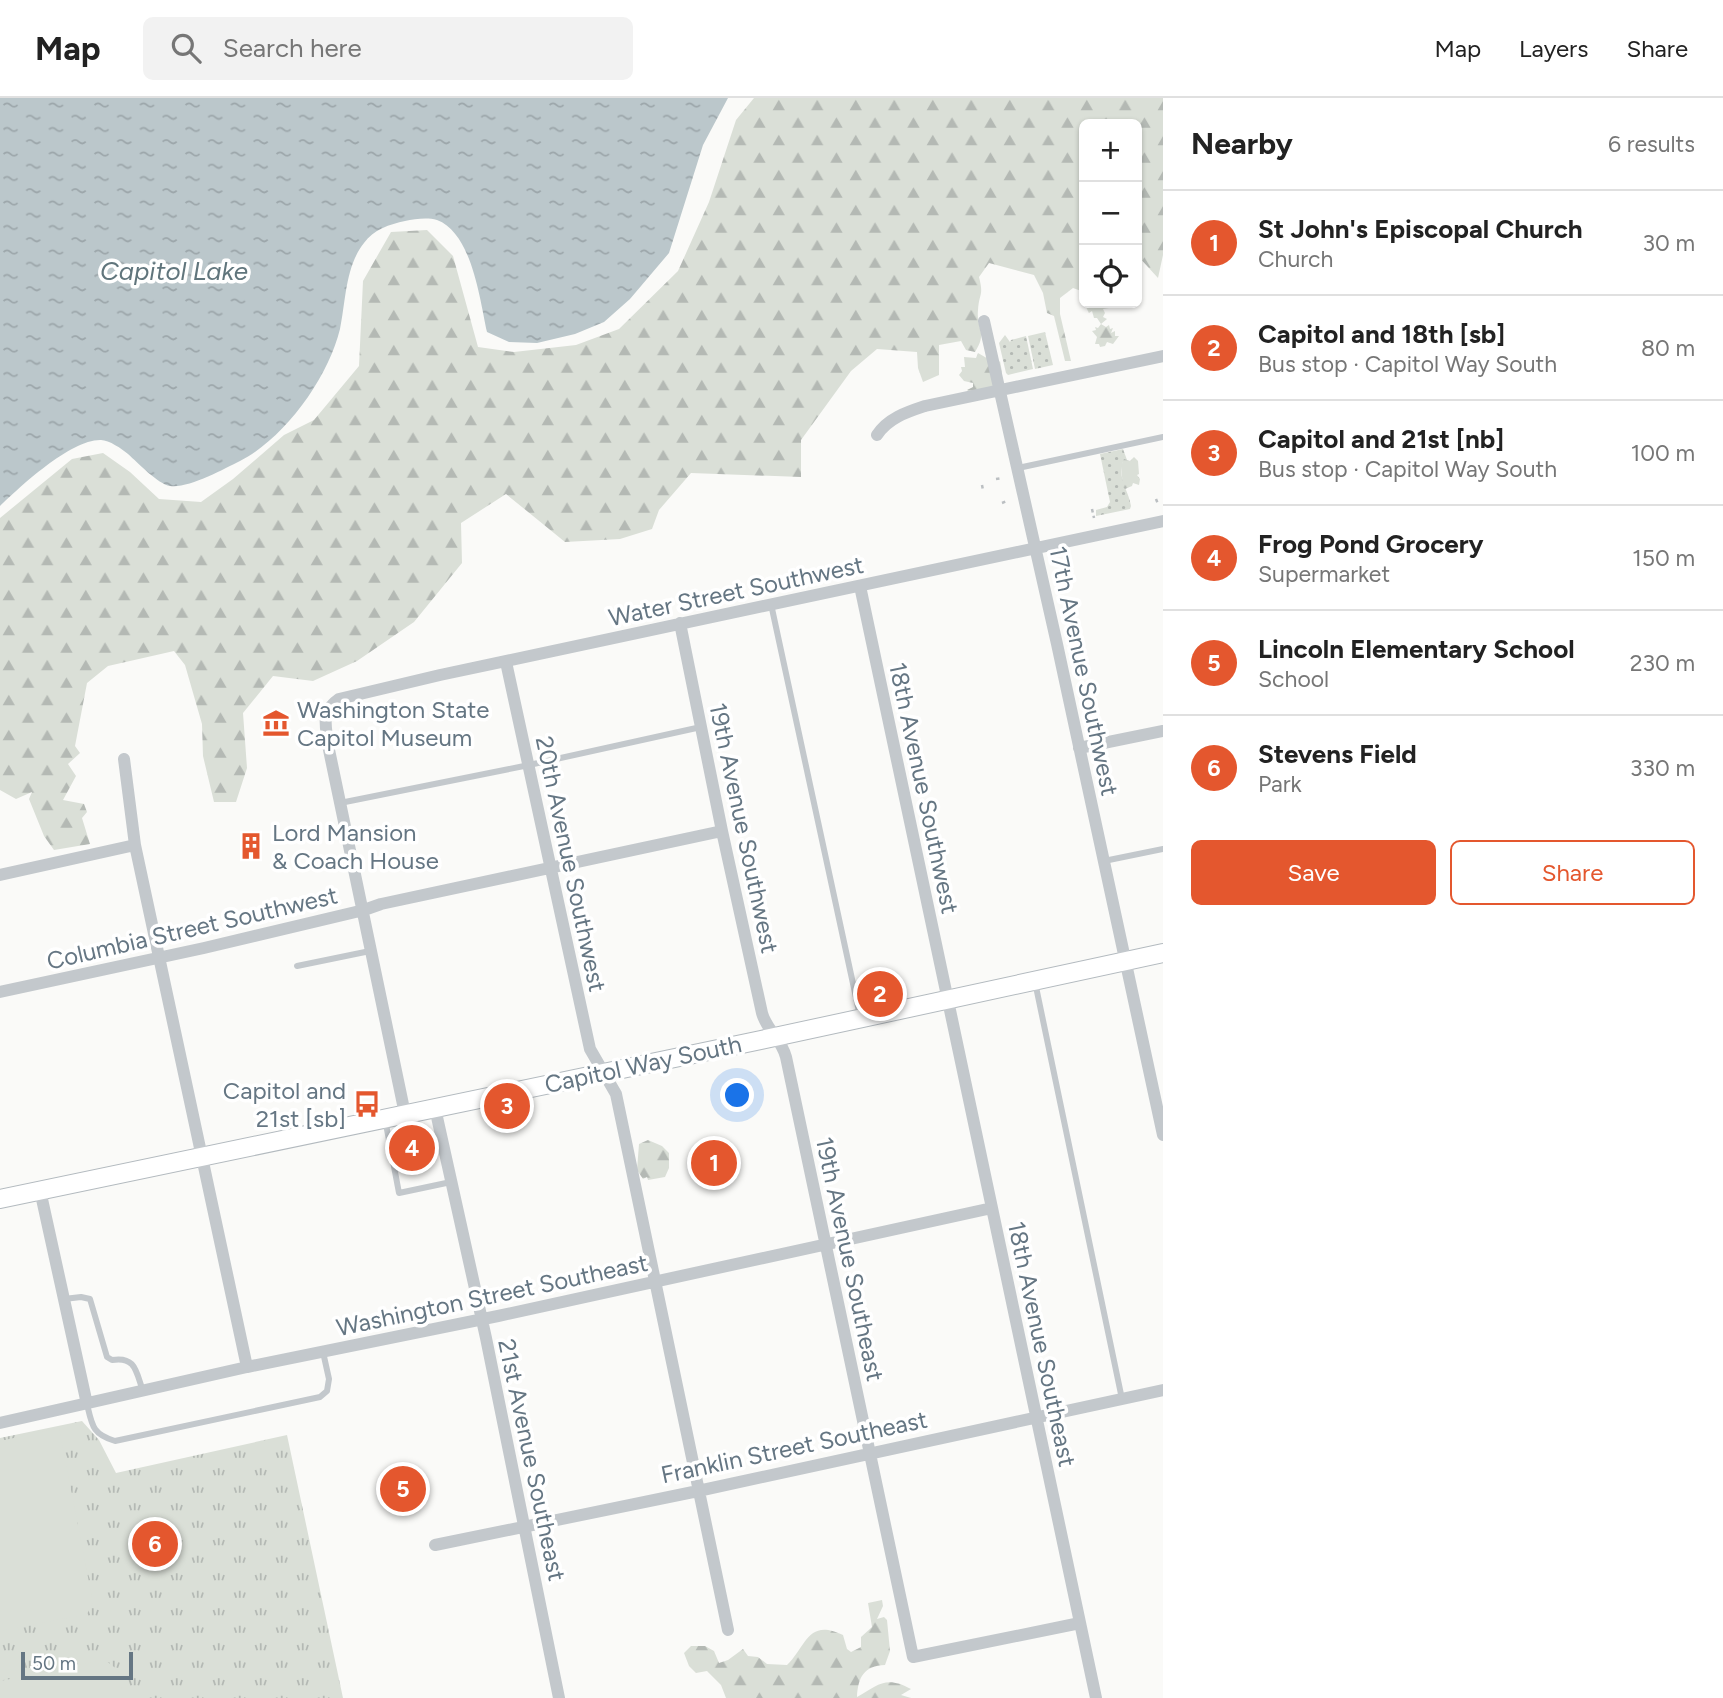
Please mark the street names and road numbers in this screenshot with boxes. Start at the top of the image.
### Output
street label: 17th Avenue Southwest [1043,544,1125,798]
street label: Water Street Southwest [606,550,866,632]
street label: 18th Avenue Southwest [883,660,965,916]
street label: 19th Avenue Southwest [703,700,785,956]
street label: 20th Avenue Southwest [530,734,612,994]
street label: Columbia Street Southwest [44,880,340,976]
street label: Capitol Way South [542,1029,744,1099]
street label: 19th Avenue Southeast [810,1134,890,1384]
street label: 18th Avenue Southeast [1002,1219,1082,1469]
street label: Washington Street Southeast [334,1248,650,1342]
street label: 21st Avenue Southeast [492,1336,572,1584]
street label: Franklin Street Southeast [658,1405,930,1489]

